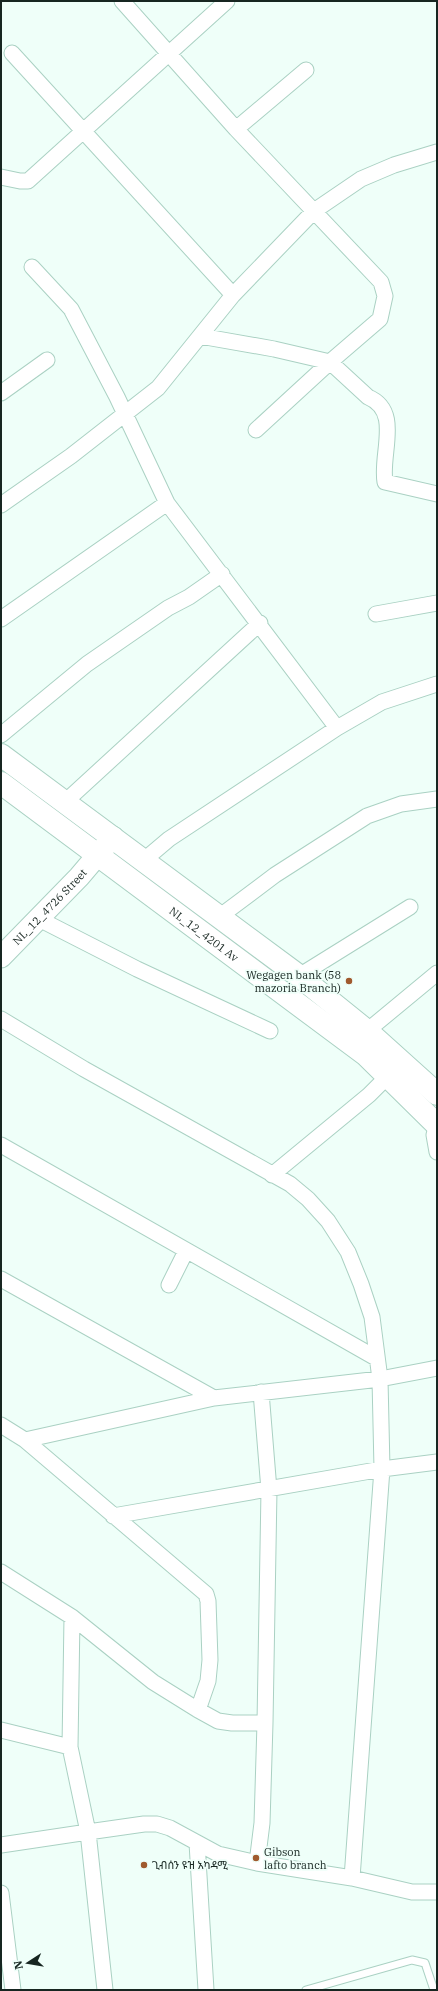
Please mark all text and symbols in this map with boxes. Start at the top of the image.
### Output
street label: NL_12_4726 Street [10,866,90,948]
street label: NL_12_4201 Av [166,904,241,965]
place label: Wegagen bank (58 mazoria Branch) [246,968,341,995]
marker: Wegagen bank (58 mazoria Branch) [344,976,354,986]
place label: Gibson lafto branch [264,1845,327,1872]
marker: Gibson lafto branch [251,1853,261,1863]
place label: ጊብሰን ዩዝ አካዳሚ [152,1858,228,1872]
marker: ጊብሰን ዩዝ አካዳሚ [139,1860,149,1870]
north arrow [8,1943,48,1983]
text: N [10,1959,26,1971]

